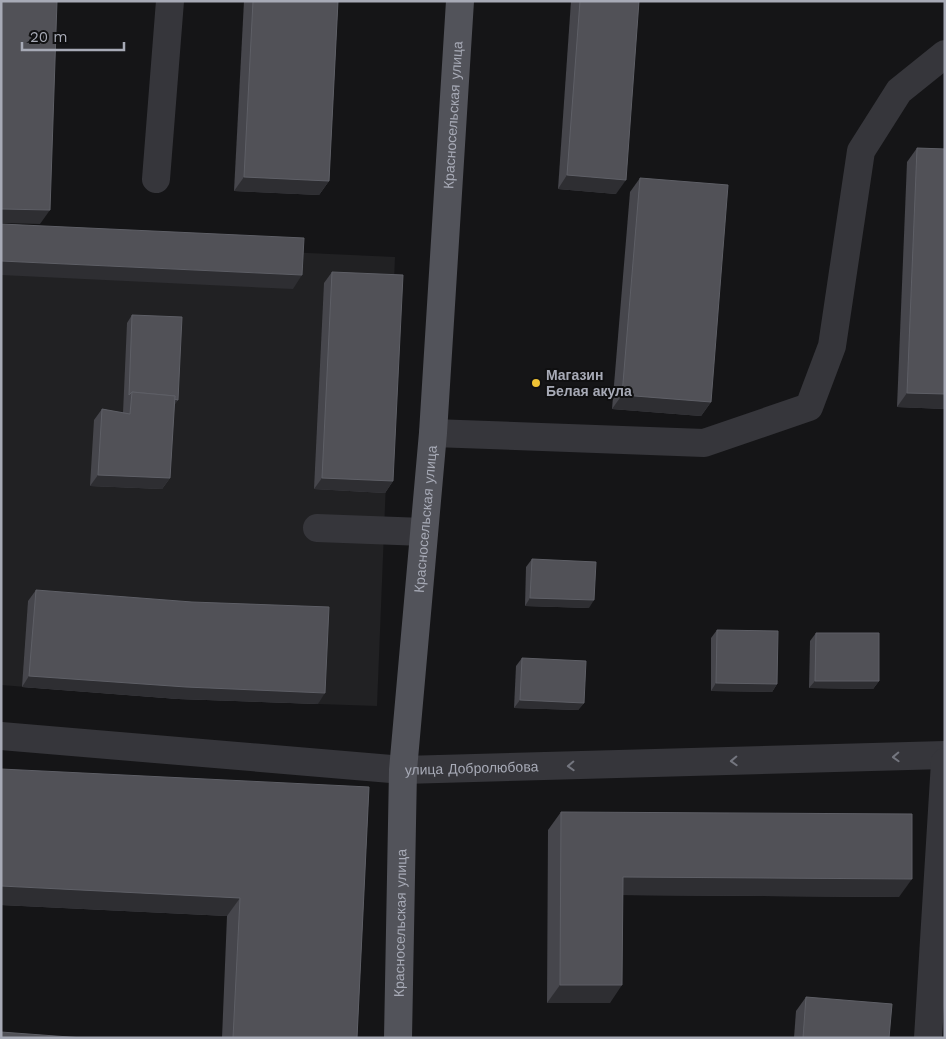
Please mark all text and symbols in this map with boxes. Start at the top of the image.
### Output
scale bar [22,20,125,52]
text: 20 m [30,28,68,46]
street label: Красносельская улица [440,40,465,189]
place label: Магазин Белая акула [546,367,632,399]
marker: Магазин Белая акула [530,377,542,389]
street label: Красносельская улица [411,444,440,594]
one-way arrow [892,752,900,762]
one-way arrow [729,756,737,766]
street label: улица Добролюбова [405,758,539,778]
one-way arrow [567,760,575,771]
street label: Красносельская улица [391,849,410,997]

